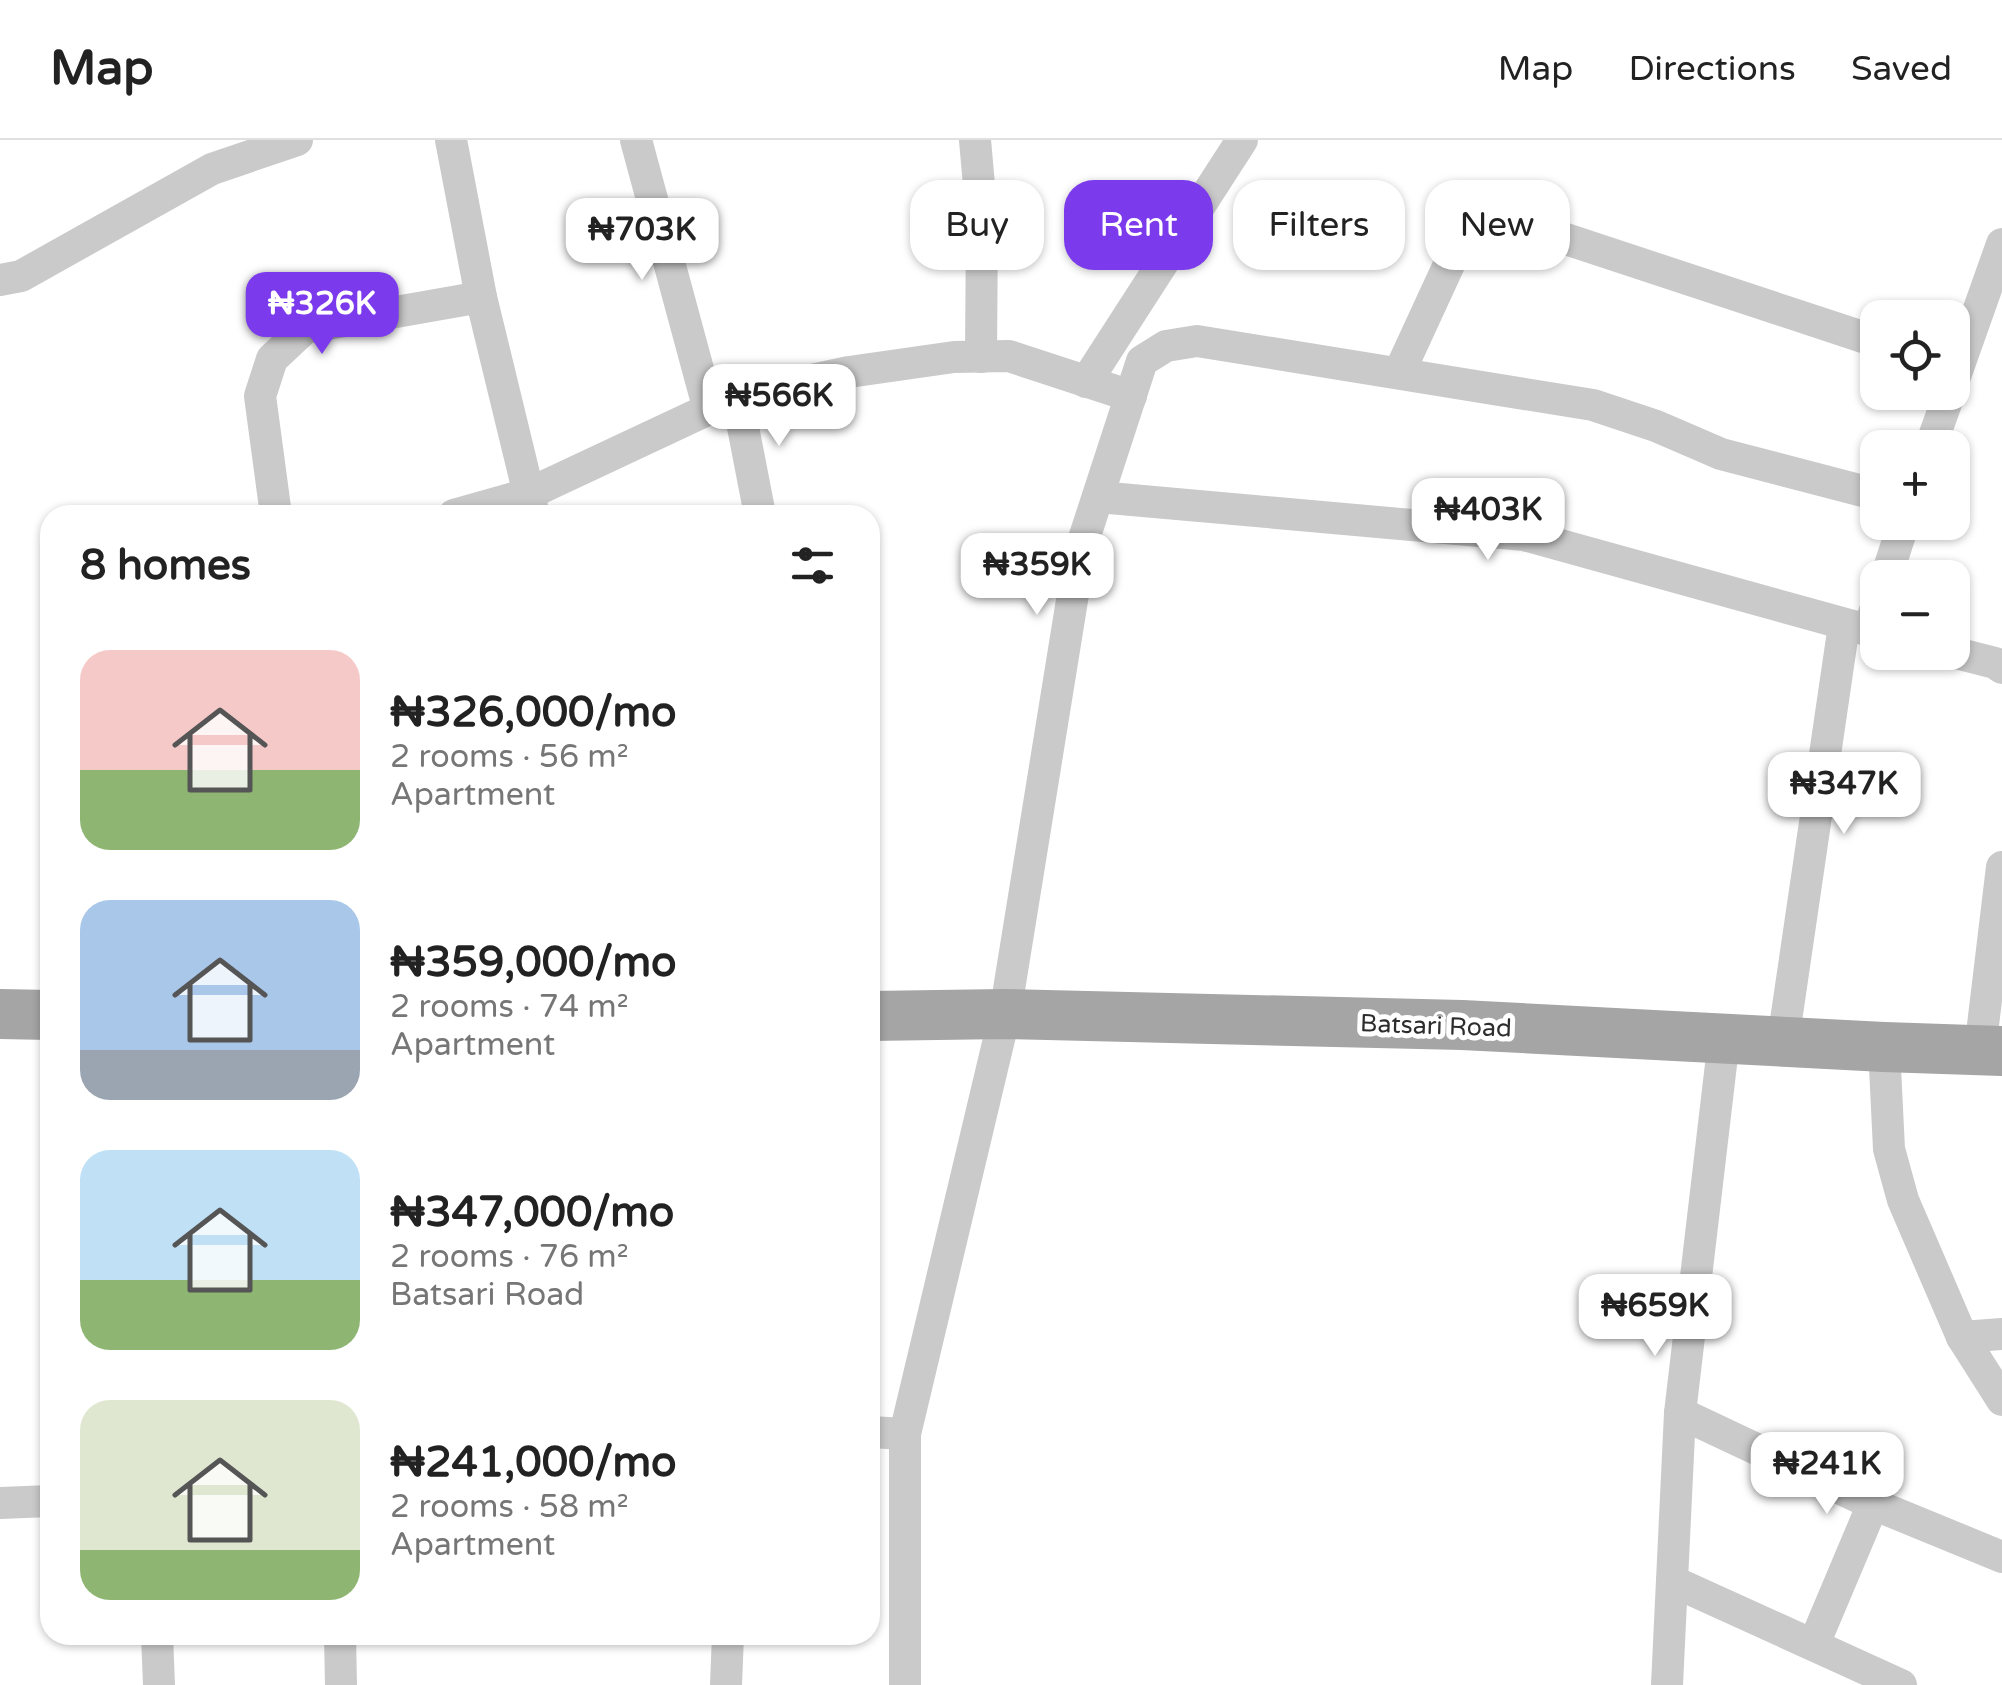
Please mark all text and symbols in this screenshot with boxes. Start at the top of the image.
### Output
text: Map [50,40,154,98]
text: Map [1498,48,1573,90]
text: Directions [1628,48,1796,90]
text: Saved [1851,48,1952,90]
chip: Buy [910,180,1044,270]
chip: Rent [1064,180,1213,270]
chip: Filters [1233,180,1405,270]
chip: New [1425,180,1570,270]
pin: ₦703K [572,198,712,283]
text: ₦703K [588,211,696,249]
pin: ₦326K [252,272,392,357]
text: ₦326K [268,285,376,323]
map controls [1860,300,1970,670]
button: locate [1860,300,1970,410]
pin: ₦566K [709,364,849,449]
text: ₦566K [725,377,833,415]
button: + [1860,430,1970,540]
pin: ₦403K [1418,478,1558,563]
text: ₦403K [1434,491,1542,529]
pin: ₦359K [967,533,1107,618]
icon: filters [785,538,840,593]
text: 8 homes [80,540,251,591]
text: ₦359K [983,546,1091,584]
button: − [1860,560,1970,670]
text: ₦326,000/mo [390,687,676,738]
icon: home [160,690,280,810]
text: 2 rooms · 56 m² [390,738,629,776]
pin: ₦347K [1774,752,1914,837]
text: ₦347K [1790,765,1898,803]
text: Apartment [390,776,555,814]
text: ₦359,000/mo [390,937,676,988]
icon: home [160,940,280,1060]
text: 2 rooms · 74 m² [390,988,629,1026]
street label: Batsari Road [1360,1008,1512,1044]
text: Apartment [390,1026,555,1064]
text: ₦347,000/mo [390,1187,674,1238]
icon: home [160,1190,280,1310]
text: 2 rooms · 76 m² [390,1238,629,1276]
pin: ₦659K [1585,1274,1725,1359]
text: Batsari Road [390,1276,584,1314]
text: ₦659K [1601,1287,1709,1325]
pin: ₦241K [1757,1432,1897,1517]
text: ₦241,000/mo [390,1437,676,1488]
icon: home [160,1440,280,1560]
text: ₦241K [1773,1445,1881,1483]
text: 2 rooms · 58 m² [390,1488,629,1526]
text: Apartment [390,1526,555,1564]

